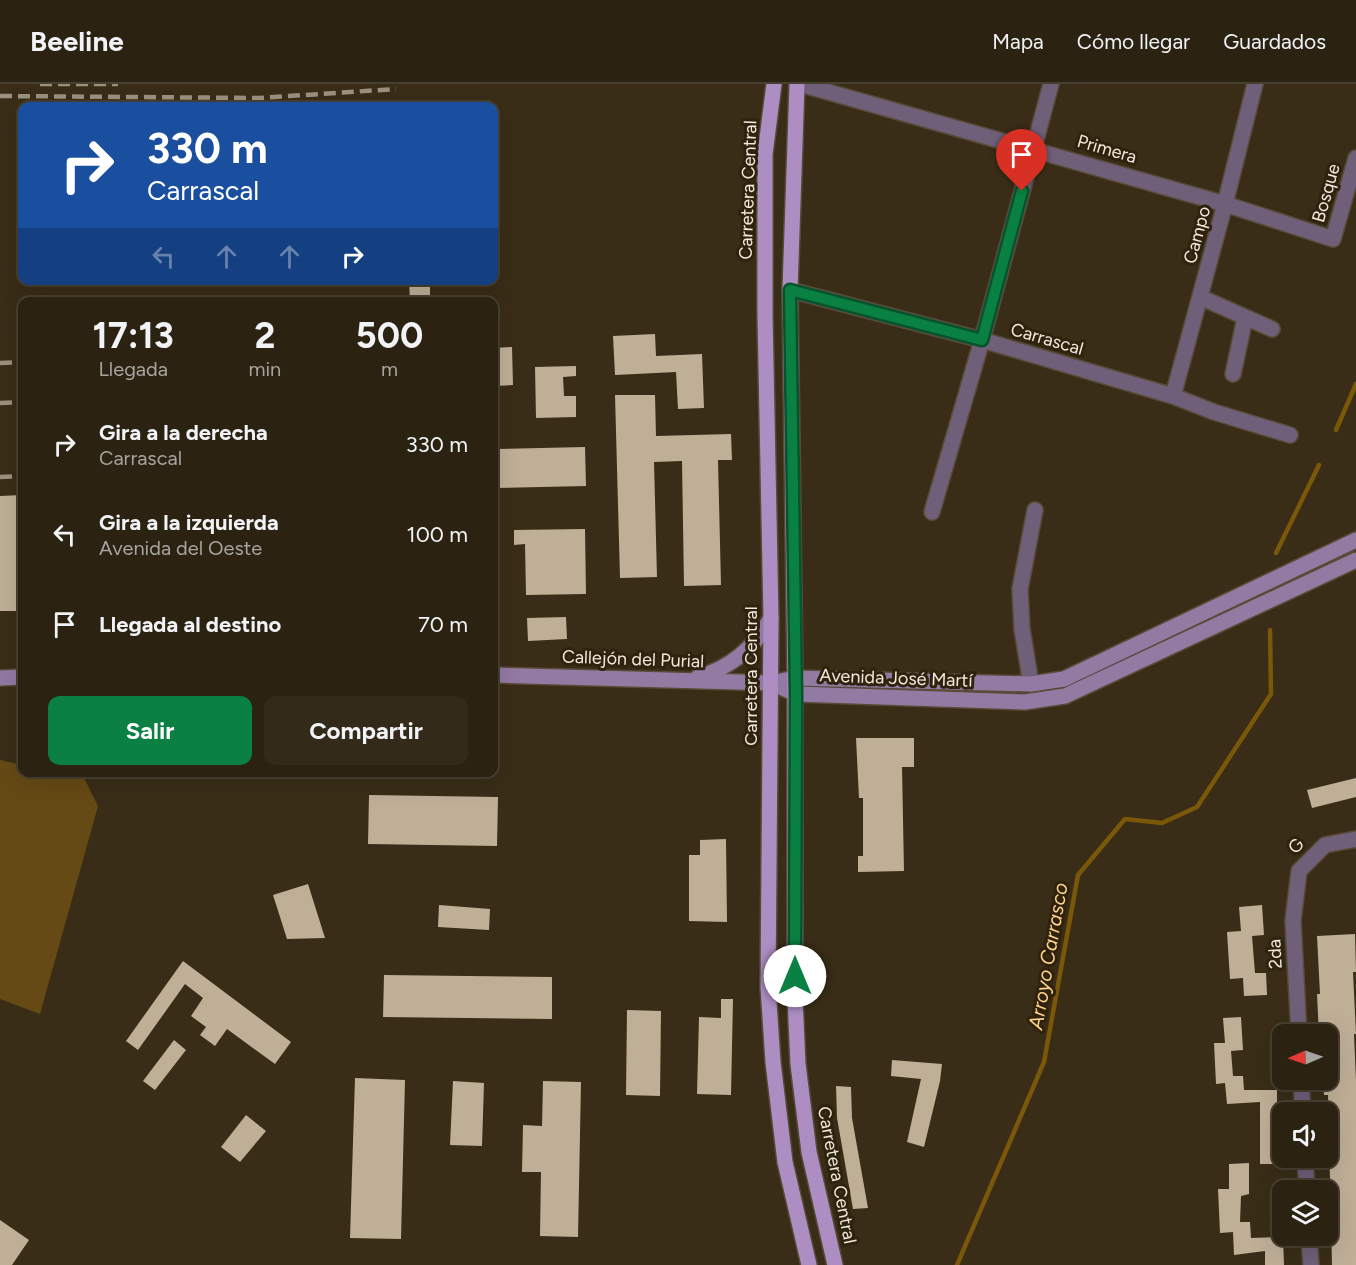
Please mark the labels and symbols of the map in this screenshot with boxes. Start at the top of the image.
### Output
street label: Carretera Central [735,120,761,260]
pin [996,129,1047,191]
street label: Primera [1075,130,1139,168]
street label: Bosque [1307,161,1345,225]
street label: Campo [1179,204,1215,266]
street label: Carrascal [1008,318,1086,360]
street label: Carretera Central [740,606,762,746]
street label: Callejón del Purial [562,646,704,672]
street label: Avenida José Martí [819,664,974,692]
street label: G [1283,833,1309,859]
water label: Arroyo Carrasco [1023,880,1073,1032]
street label: 2da [1263,939,1287,969]
position arrow [763,944,827,1008]
north arrow [1272,1024,1338,1090]
street label: Carretera Central [813,1105,861,1245]

